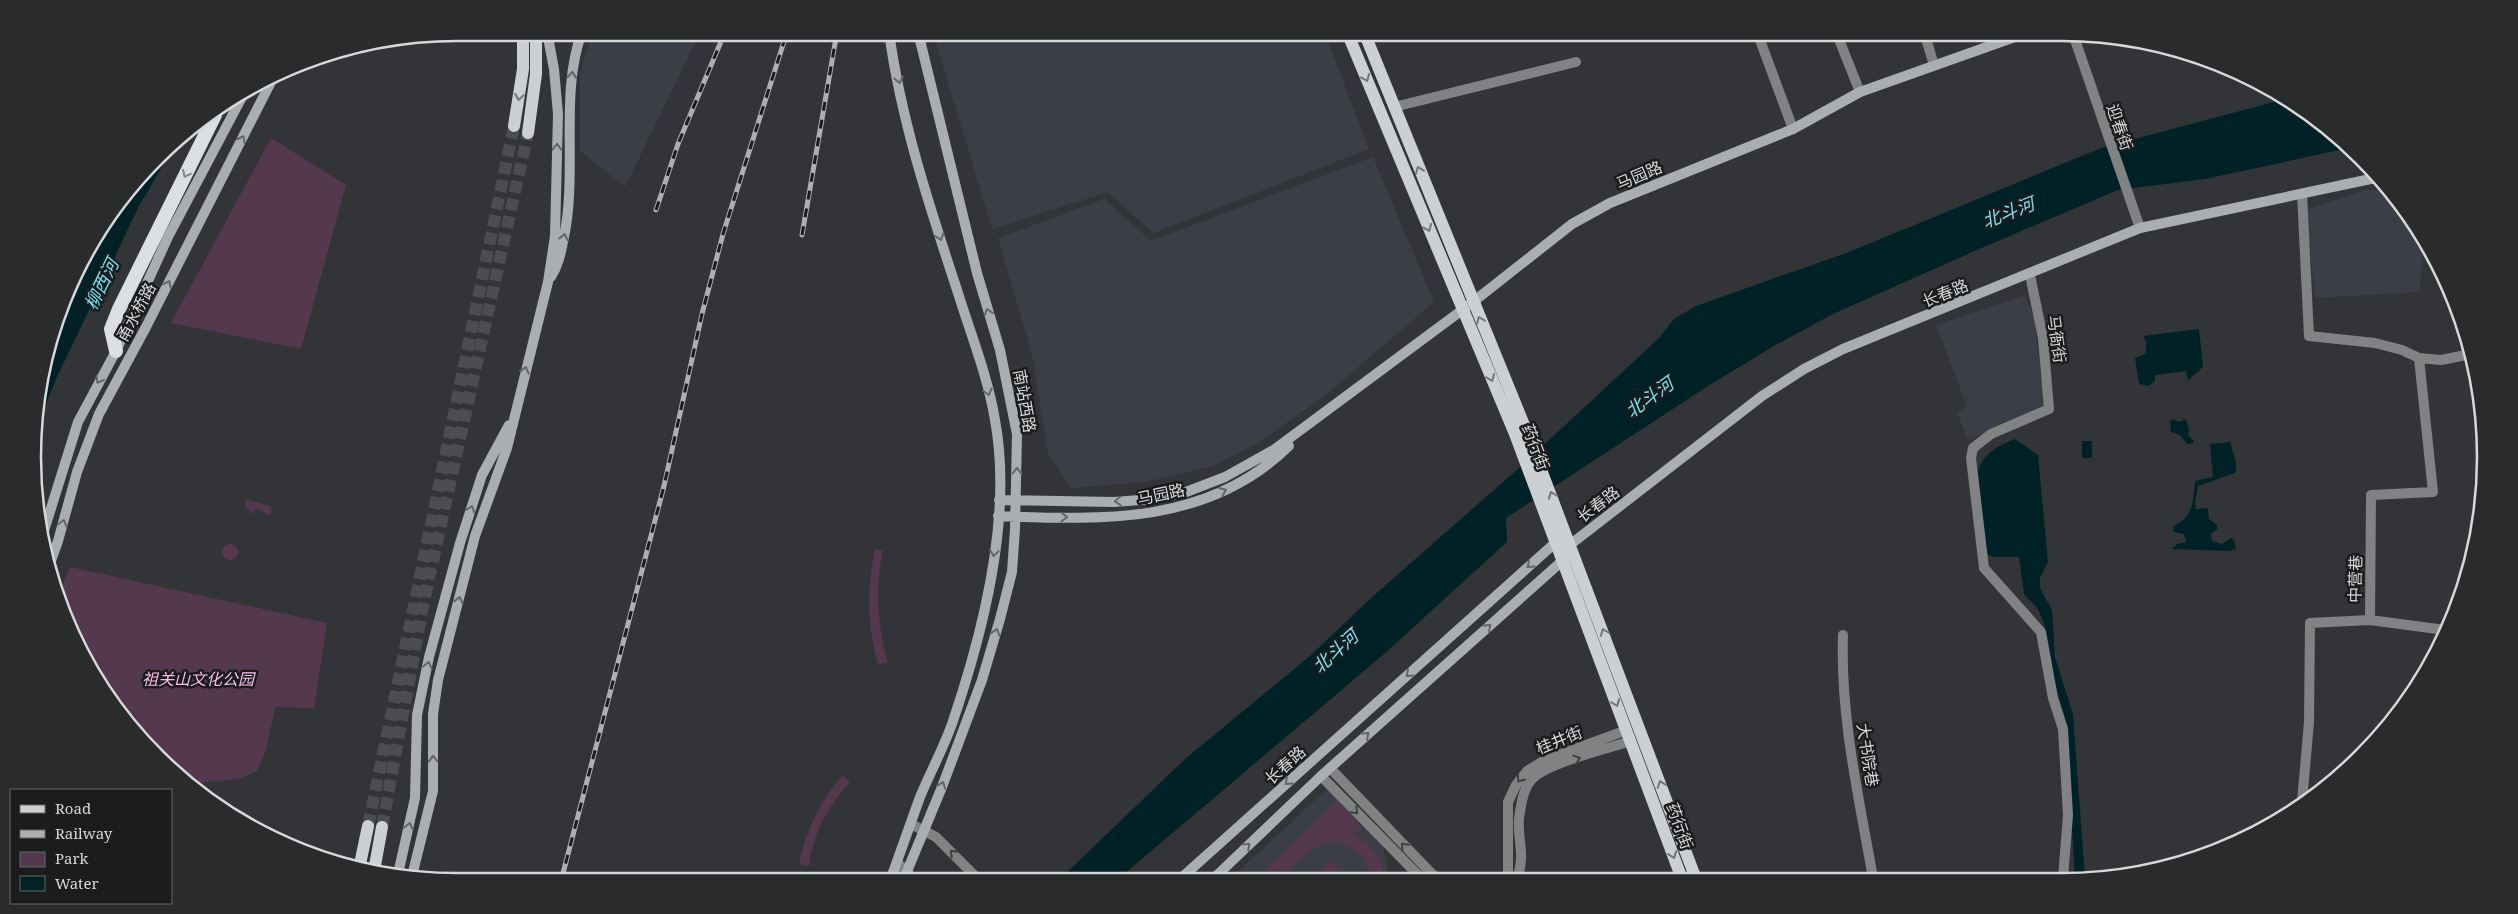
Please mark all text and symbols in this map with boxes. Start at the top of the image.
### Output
one-way arrow [567,70,578,78]
one-way arrow [1360,73,1370,81]
one-way arrow [893,76,903,85]
one-way arrow [514,92,524,101]
street label: 迎春街 [2102,101,2138,153]
one-way arrow [236,135,246,144]
one-way arrow [552,143,562,150]
street label: 马园路 [1613,155,1665,195]
one-way arrow [1415,166,1426,175]
one-way arrow [182,169,192,178]
water label: 北斗河 [1978,190,2040,233]
one-way arrow [1422,223,1433,232]
one-way arrow [558,232,569,241]
one-way arrow [934,233,944,241]
water label: 柳西河 [78,252,125,314]
street label: 长春路 [1919,274,1971,312]
street label: 甬水桥路 [111,279,161,345]
one-way arrow [162,280,172,289]
one-way arrow [984,309,994,317]
street label: 马衙街 [2043,314,2071,364]
one-way arrow [1476,316,1487,325]
one-way arrow [519,366,530,375]
street label: 南站西路 [1009,368,1041,434]
water label: 北斗河 [1620,370,1680,423]
one-way arrow [1484,373,1495,382]
one-way arrow [95,375,105,384]
one-way arrow [982,388,993,397]
street label: 药行街 [1517,421,1555,473]
one-way arrow [1011,467,1022,475]
street label: 马园路 [1135,478,1187,510]
street label: 长春路 [1572,481,1624,527]
one-way arrow [1218,487,1227,497]
one-way arrow [1547,491,1558,500]
one-way arrow [1114,496,1122,507]
one-way arrow [465,505,475,514]
one-way arrow [1060,512,1068,522]
one-way arrow [58,519,68,527]
one-way arrow [989,550,1000,558]
street label: 中营巷 [2344,555,2366,603]
one-way arrow [1527,560,1536,569]
one-way arrow [453,596,463,604]
water label: 北斗河 [1307,622,1365,678]
one-way arrow [1482,624,1491,633]
one-way arrow [991,628,1001,636]
one-way arrow [1600,628,1610,636]
one-way arrow [422,661,432,670]
park label: 祖关山文化公园 [142,668,256,690]
one-way arrow [1406,668,1415,677]
one-way arrow [1610,698,1620,707]
street label: 桂井街 [1533,721,1585,759]
street label: 大书院巷 [1852,722,1884,788]
one-way arrow [1361,732,1370,741]
street label: 长春路 [1260,741,1310,789]
one-way arrow [428,755,438,763]
one-way arrow [1573,755,1581,765]
one-way arrow [1518,773,1526,782]
one-way arrow [1285,777,1294,786]
one-way arrow [1657,780,1667,789]
one-way arrow [936,781,947,790]
legend [10,789,172,904]
text: Road [55,798,91,818]
street label: 药行街 [1661,800,1699,852]
one-way arrow [1349,805,1358,814]
one-way arrow [403,822,413,831]
text: Railway [55,823,113,843]
one-way arrow [1242,843,1251,852]
one-way arrow [1401,843,1410,852]
text: Park [55,848,89,868]
one-way arrow [950,850,959,859]
one-way arrow [1667,851,1677,859]
text: Water [55,873,98,893]

